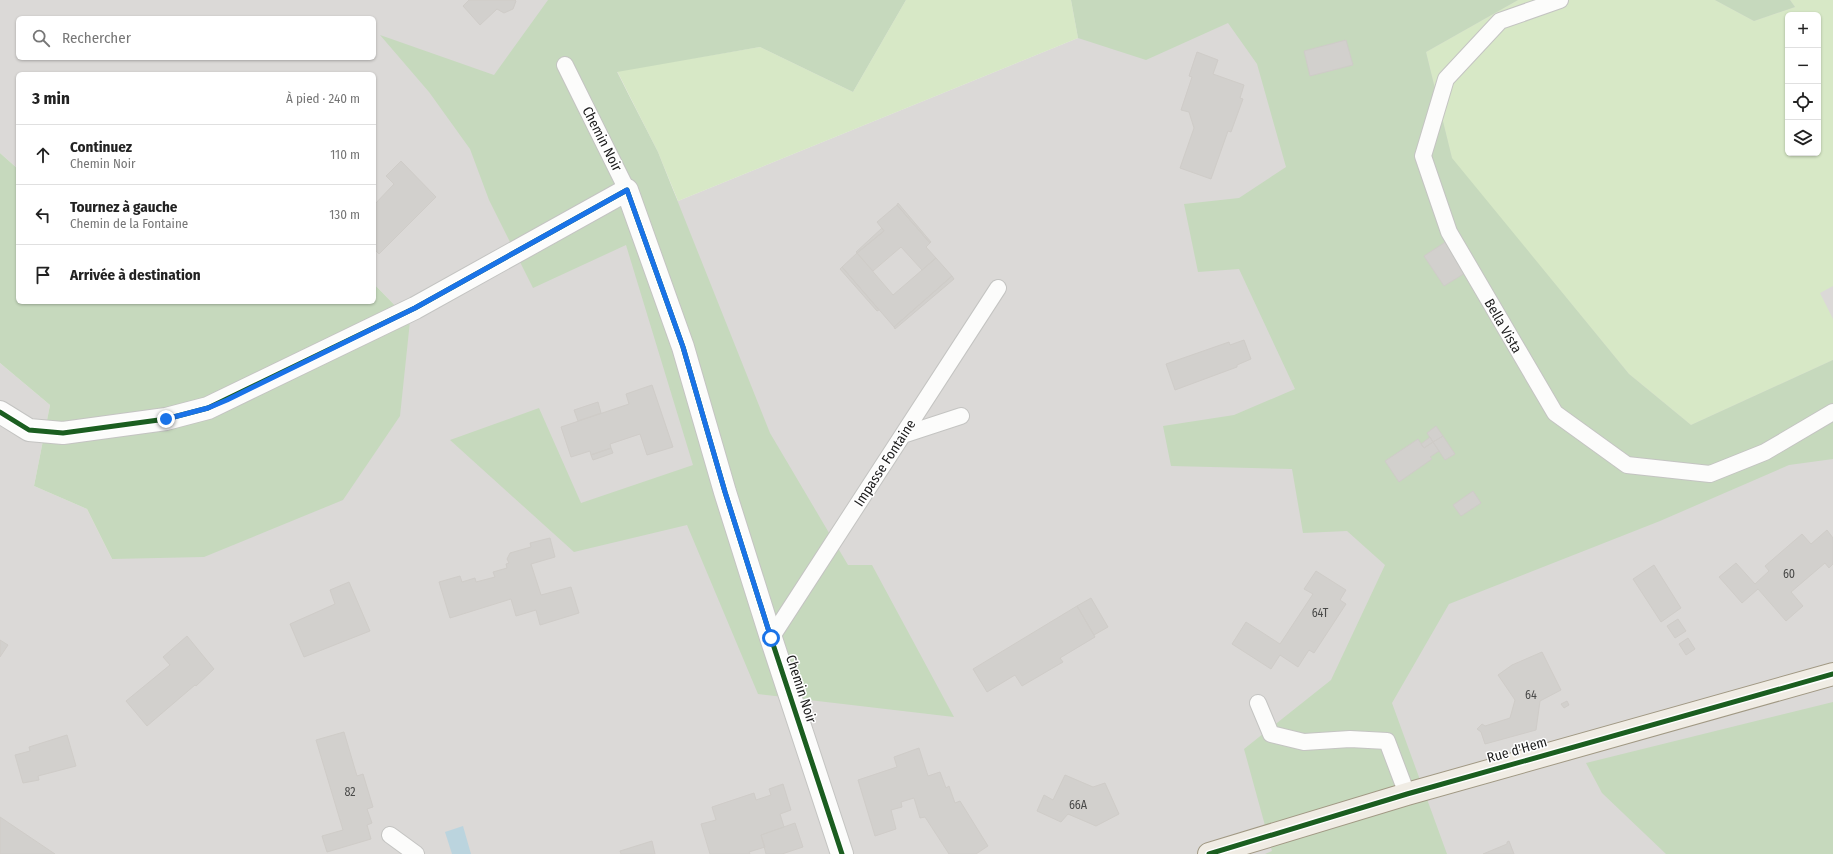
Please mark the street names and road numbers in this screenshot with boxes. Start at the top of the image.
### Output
street label: Chemin Noir [578,104,626,174]
street label: Bella Vista [1481,296,1525,356]
street label: Impasse Fontaine [851,416,919,510]
street label: Chemin Noir [782,653,820,725]
street label: Rue d'Hem [1485,733,1549,767]

